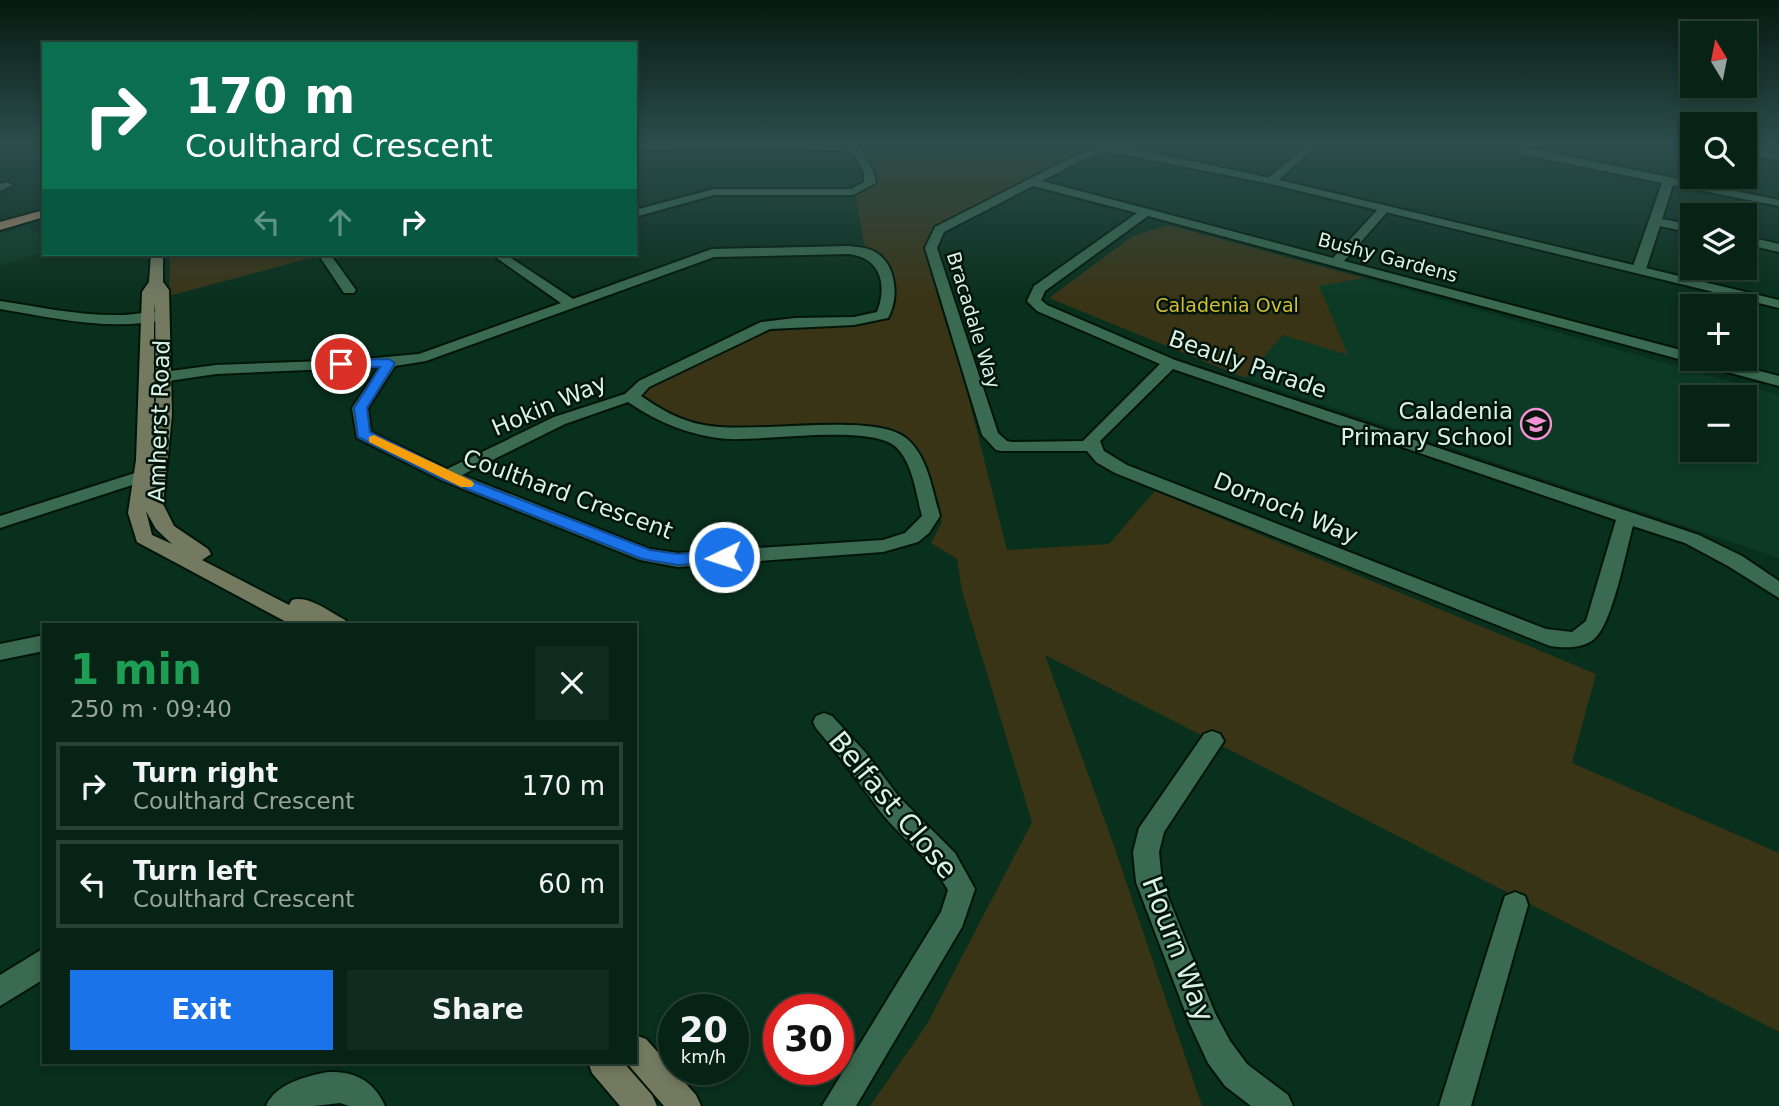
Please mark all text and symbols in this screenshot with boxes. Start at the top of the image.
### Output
north arrow [1680,21,1757,98]
map controls [1680,21,1757,462]
text: 170 m [185,68,355,125]
icon: right [70,70,161,161]
button: search [1680,112,1757,189]
text: Coulthard Crescent [185,127,493,165]
icon: left [248,203,286,241]
icon: ahead [321,203,359,241]
icon: right [394,203,432,241]
button: layers [1680,203,1757,280]
street label: Bushy Gardens [1316,228,1460,286]
street label: Bracadale Way [943,249,1005,391]
park label: Caladenia Oval [1155,294,1299,316]
button: + [1680,294,1757,371]
street label: Beauly Parade [1166,325,1330,403]
pin [311,334,371,394]
street label: Amherst Road [143,339,175,503]
icon: arrive [322,345,360,383]
street label: Hokin Way [488,369,610,441]
button: − [1680,385,1757,462]
place label: Caladenia Primary School [1340,398,1513,450]
school or university icon: Caladenia Primary School [1519,407,1553,441]
street label: Coulthard Crescent [460,444,676,544]
street label: Dornoch Way [1210,467,1362,549]
position arrow [687,520,761,594]
text: 1 min [70,645,202,694]
button: close [535,646,609,720]
text: 250 m · 09:40 [70,696,232,722]
street label: Belfast Close [822,725,964,885]
text: Turn right [133,758,278,788]
icon: right [74,767,112,805]
text: 170 m [522,771,605,801]
text: Coulthard Crescent [133,788,354,814]
text: Turn left [133,856,257,886]
icon: left [74,865,112,903]
text: 60 m [538,869,605,899]
street label: Hourn Way [1135,872,1221,1026]
text: Coulthard Crescent [133,886,354,912]
button: Exit [70,970,333,1050]
button: Share [347,970,609,1050]
speed limit sign: 30 [763,994,854,1085]
text: 20 [679,1010,728,1050]
text: km/h [681,1046,726,1067]

